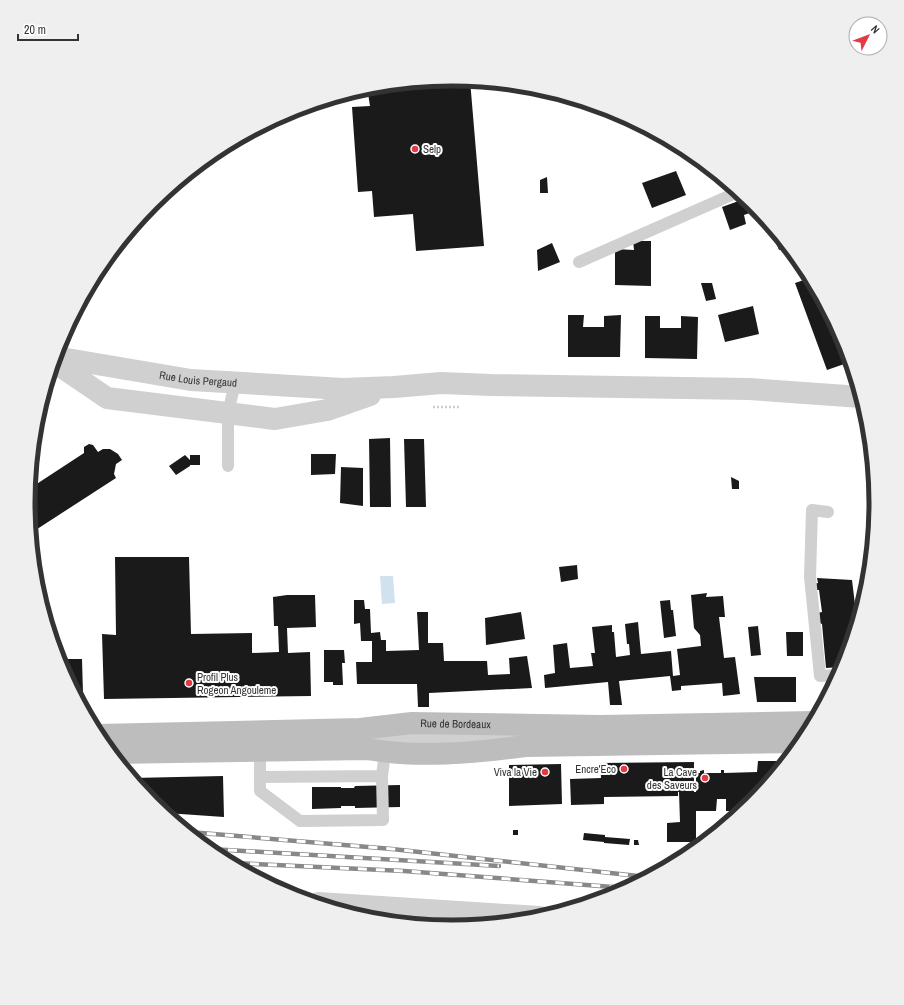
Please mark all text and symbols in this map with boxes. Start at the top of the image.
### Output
scale bar [18,16,78,42]
north arrow [848,16,888,56]
text: 20 m [24,22,46,38]
text: N [868,22,883,36]
place label: Selp [423,142,441,156]
marker: Selp [410,144,420,154]
street label: Rue Louis Pergaud [158,368,237,390]
place label: Profil Plus Rogeon Angouleme [197,670,276,697]
marker: Profil Plus Rogeon Angouleme [184,678,194,688]
street label: Rue de Bordeaux [420,716,491,731]
place label: Encre'Eco [575,762,616,776]
marker: Encre'Eco [619,764,629,774]
place label: Viva la Vie [494,765,537,779]
place label: La Cave des Saveurs [647,765,697,792]
marker: Viva la Vie [540,767,550,777]
marker: La Cave des Saveurs [700,773,710,783]

